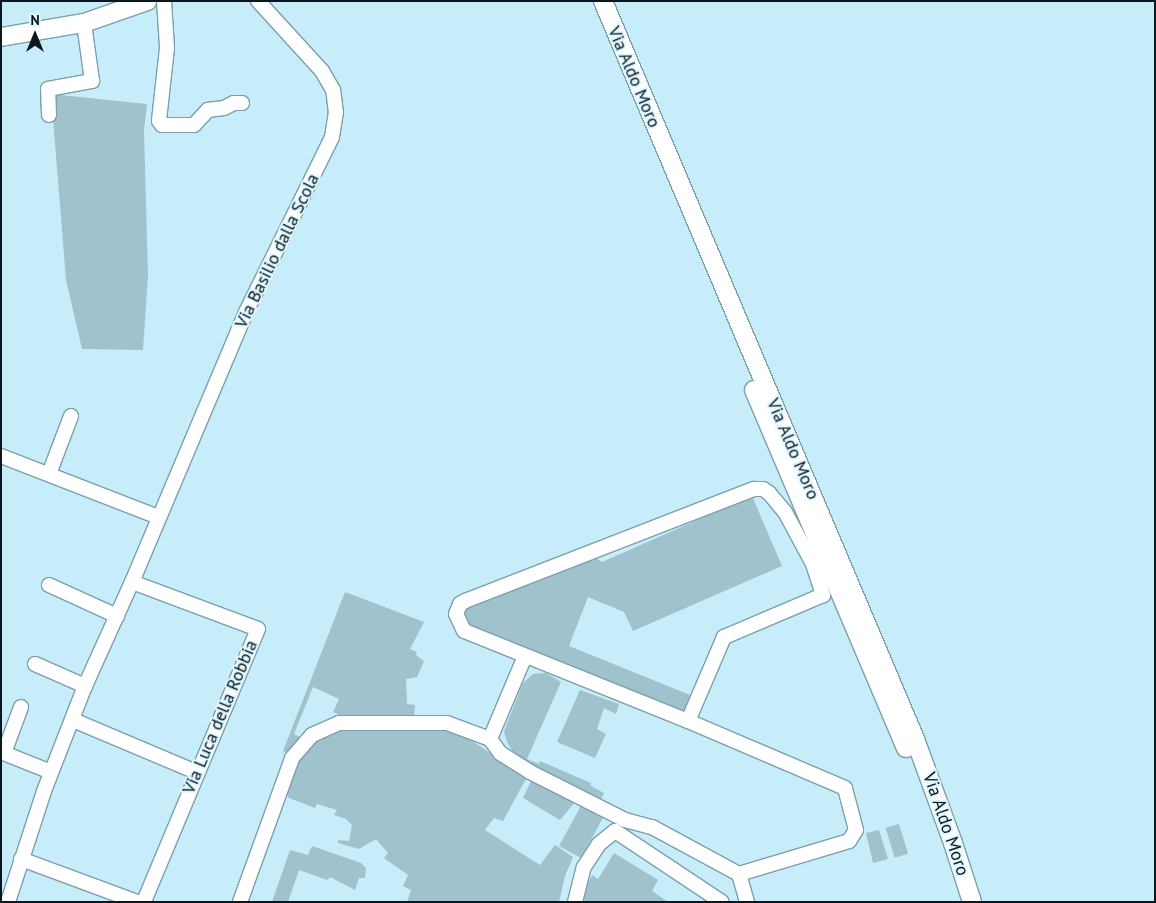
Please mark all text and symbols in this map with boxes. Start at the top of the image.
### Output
north arrow [10,10,60,60]
text: N [30,11,40,29]
street label: Via Aldo Moro [603,23,665,131]
street label: Via Basilio dalla Scola [230,170,324,332]
street label: Via Aldo Moro [762,395,824,503]
street label: Via Luca della Robbia [178,637,262,797]
street label: Via Aldo Moro [918,769,974,879]

